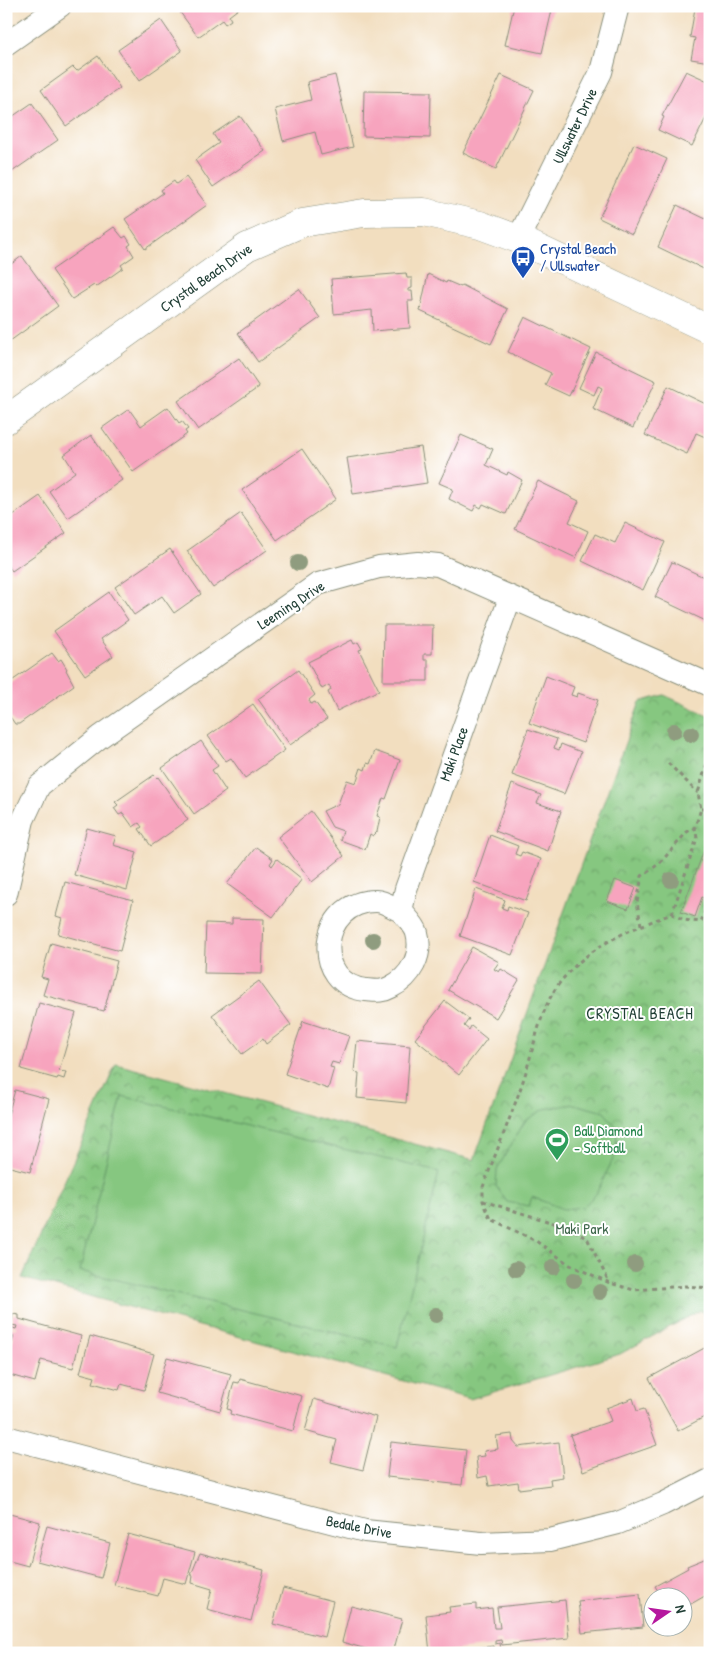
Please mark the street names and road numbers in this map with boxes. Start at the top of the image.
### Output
street label: Ullswater Drive [547,84,602,167]
street label: Crystal Beach Drive [156,238,256,317]
street label: Leeming Drive [253,575,328,634]
street label: Maki Place [434,724,473,784]
street label: Bedale Drive [324,1510,394,1543]

